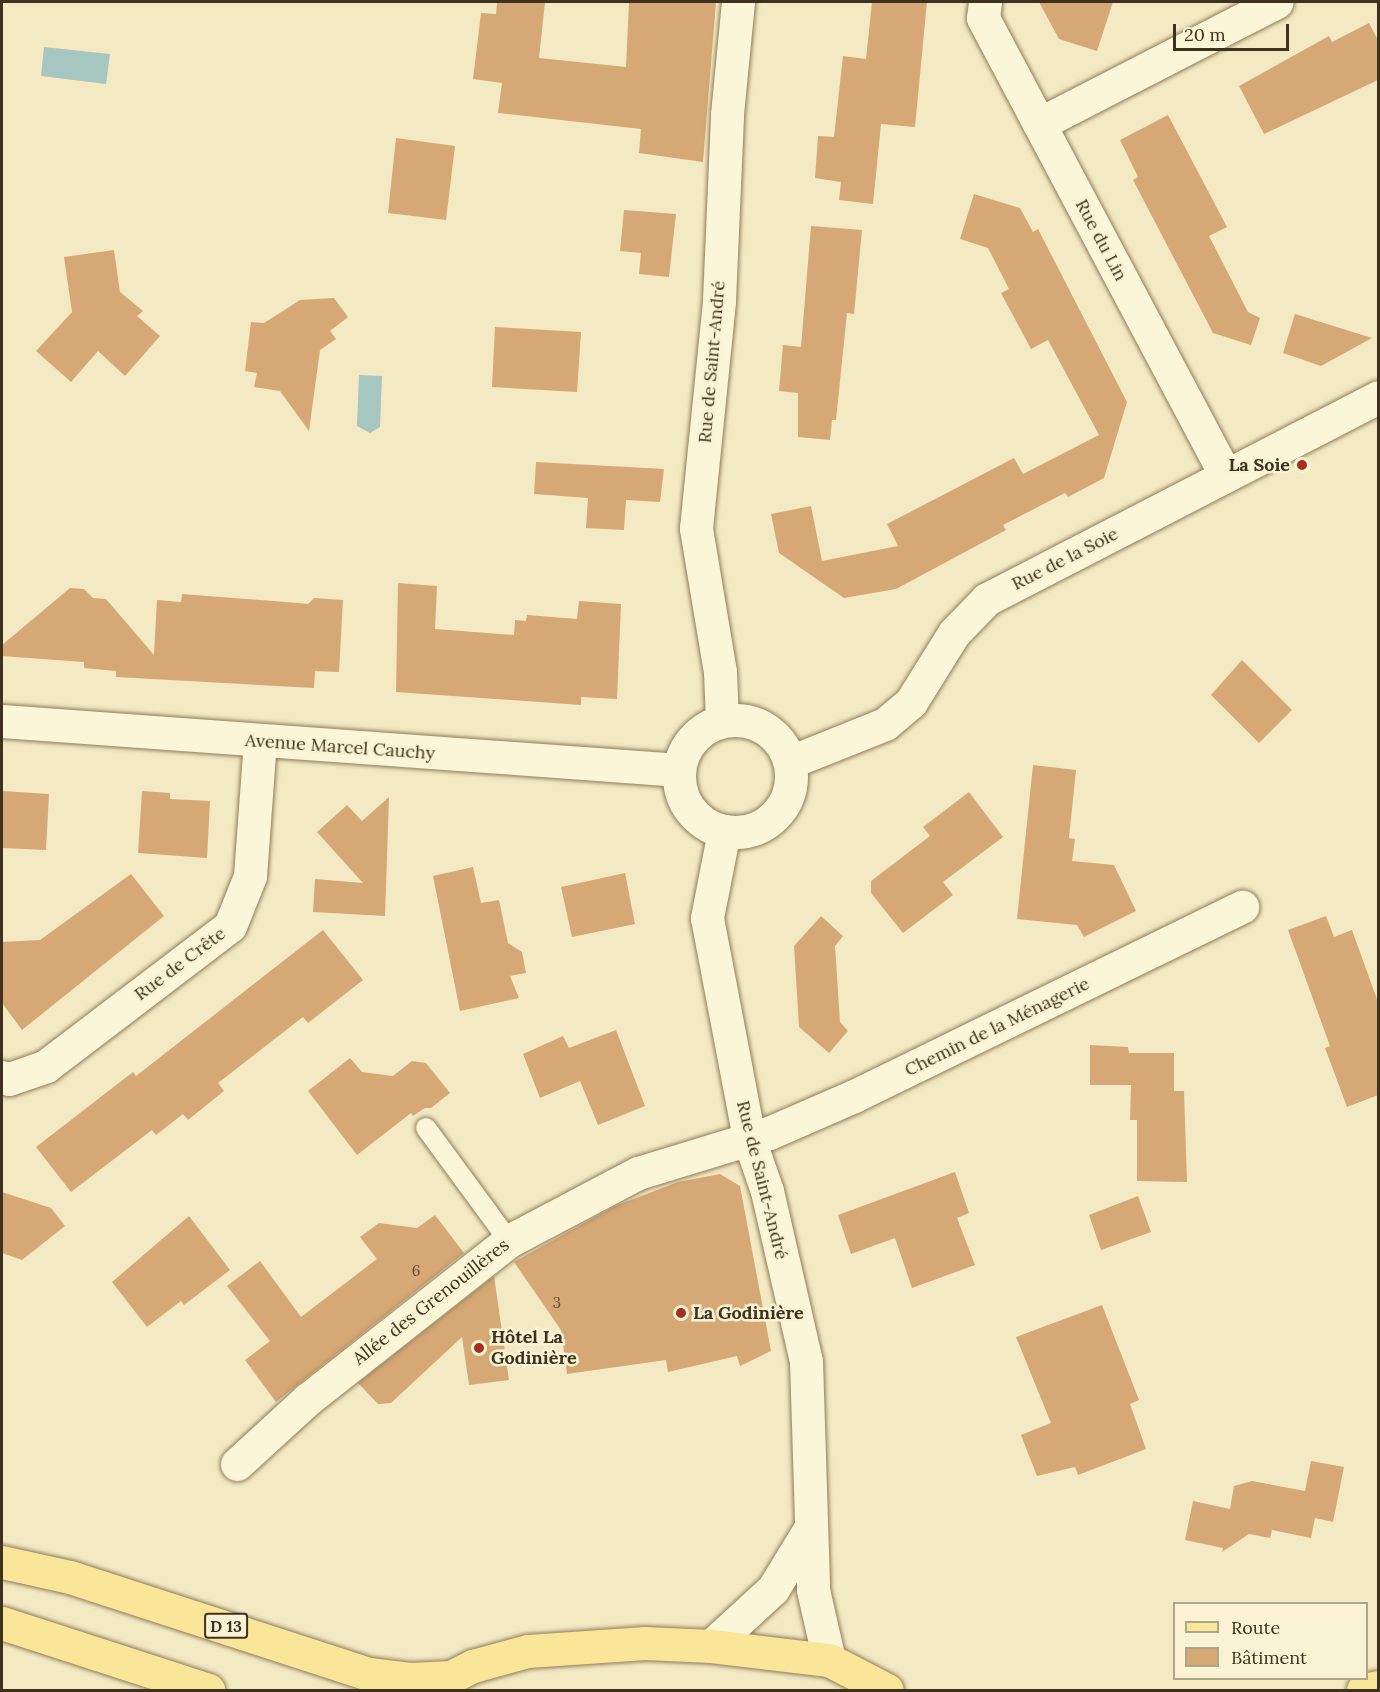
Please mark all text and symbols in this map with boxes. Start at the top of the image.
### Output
scale bar [1176,12,1292,50]
text: 20 m [1184,23,1226,46]
street label: Rue du Lin [1071,196,1131,284]
street label: Rue de Saint-André [694,280,730,444]
place label: La Soie [1228,454,1290,476]
marker: La Soie [1295,458,1309,472]
street label: Rue de la Soie [1008,523,1122,595]
street label: Avenue Marcel Cauchy [244,730,436,764]
street label: Rue de Crête [130,923,230,1005]
street label: Chemin de la Ménagerie [901,973,1093,1081]
street label: Rue de Saint-André [732,1098,792,1262]
street label: Allée des Grenouillères [349,1234,513,1370]
house number: 6 [412,1262,420,1280]
house number: 3 [553,1294,561,1312]
place label: La Godinière [693,1302,804,1324]
marker: La Godinière [674,1306,688,1320]
place label: Hôtel La Godinière [491,1327,577,1370]
marker: Hôtel La Godinière [472,1341,486,1355]
legend [1173,1602,1368,1680]
road number: D 13 [204,1613,248,1639]
text: Route [1231,1616,1280,1639]
text: Bâtiment [1231,1646,1307,1669]

